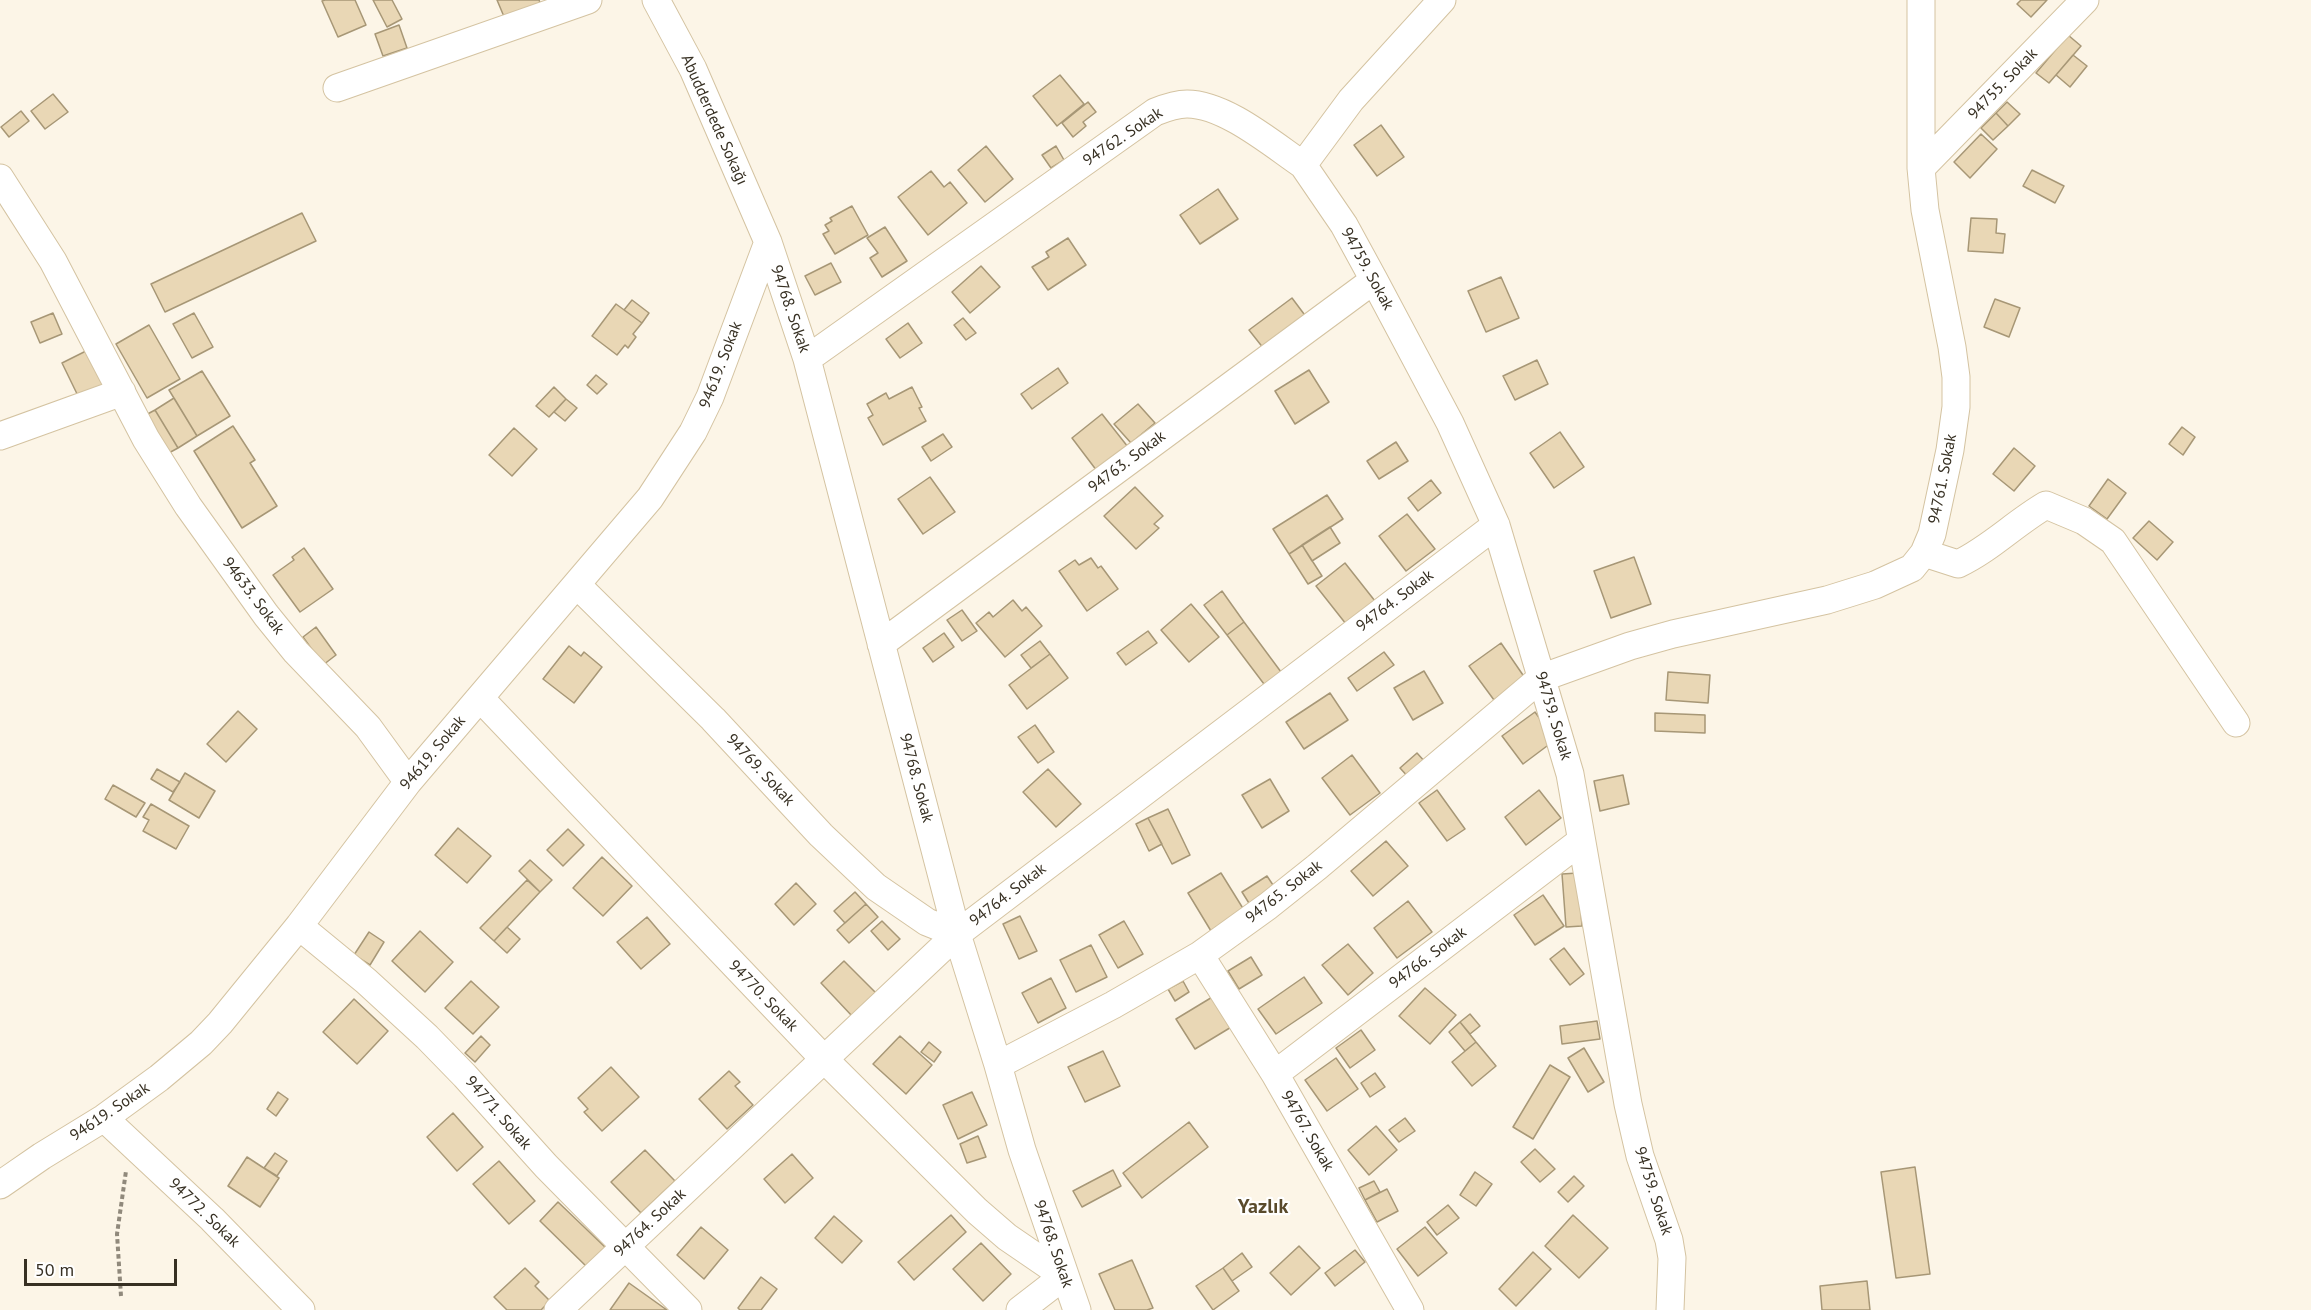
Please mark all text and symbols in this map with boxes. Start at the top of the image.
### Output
street label: 94755. Sokak [1964,44,2042,124]
street label: Abudderdede Sokağı [677,52,751,188]
street label: 94762. Sokak [1080,103,1166,171]
street label: 94759. Sokak [1336,224,1398,314]
street label: 94768. Sokak [766,263,814,355]
street label: 94619. Sokak [696,319,746,411]
street label: 94763. Sokak [1085,427,1169,497]
street label: 94761. Sokak [1925,432,1961,526]
street label: 94633. Sokak [218,554,288,638]
street label: 94764. Sokak [1353,566,1437,636]
street label: 94759. Sokak [1530,669,1576,763]
street label: 94619. Sokak [396,712,470,794]
street label: 94769. Sokak [722,730,798,810]
street label: 94768. Sokak [895,731,937,825]
street label: 94765. Sokak [1242,856,1326,928]
street label: 94764. Sokak [966,859,1050,931]
street label: 94766. Sokak [1386,923,1470,993]
street label: 94770. Sokak [724,956,802,1036]
street label: 94771. Sokak [461,1072,535,1154]
street label: 94619. Sokak [67,1078,153,1146]
street label: 94767. Sokak [1276,1087,1338,1175]
street label: 94759. Sokak [1630,1144,1676,1238]
street label: 94772. Sokak [164,1174,244,1252]
street label: 94764. Sokak [610,1185,690,1261]
district label: Yazlık [1238,1195,1288,1219]
street label: 94768. Sokak [1029,1198,1077,1290]
scale bar [27,1247,180,1285]
text: 50 m [35,1258,74,1281]

